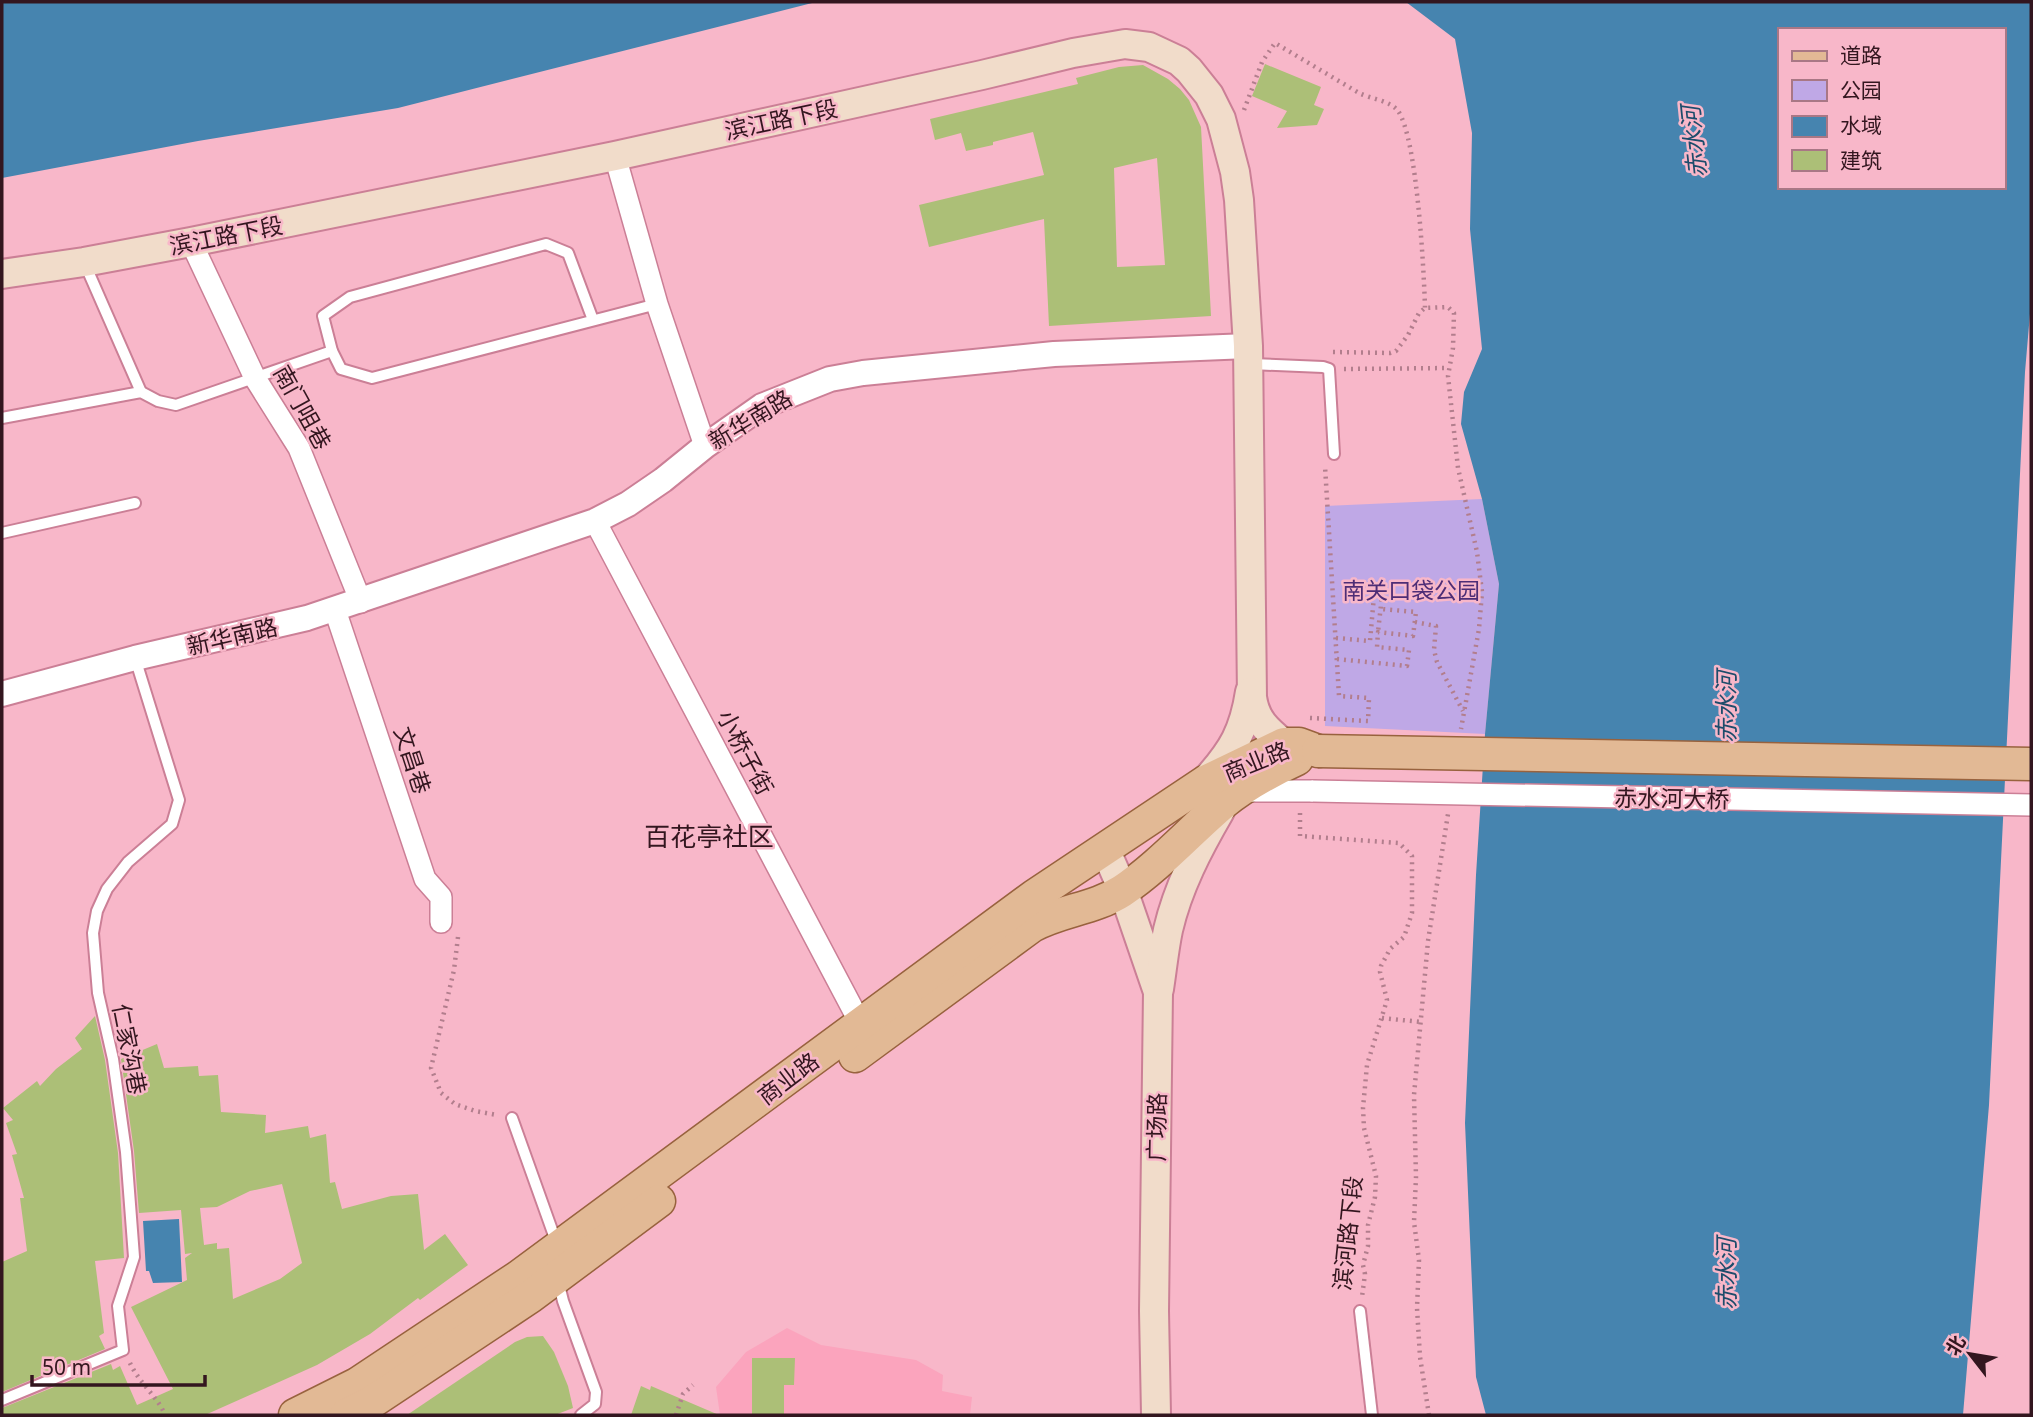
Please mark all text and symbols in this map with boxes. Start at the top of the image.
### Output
legend [1778,28,2005,189]
text: 道路 [1840,41,1882,69]
text: 公园 [1840,76,1882,104]
street label: 滨江路下段 [721,91,841,147]
water label: 赤水河 [1672,100,1713,180]
text: 水域 [1840,111,1882,139]
text: 建筑 [1840,146,1882,174]
street label: 滨江路下段 [167,208,285,262]
street label: 南门咀巷 [267,359,339,455]
street label: 新华南路 [702,382,798,456]
park label: 南关口袋公园 [1342,574,1480,606]
street label: 新华南路 [184,610,280,662]
water label: 赤水河 [1709,667,1742,743]
street label: 小桥子街 [710,704,782,800]
street label: 文昌巷 [387,722,439,798]
street label: 商业路 [1218,733,1294,789]
street label: 赤水河大桥 [1614,781,1730,815]
district label: 百花亭社区 [644,818,774,854]
street label: 仁家沟巷 [106,1001,154,1097]
street label: 商业路 [751,1044,825,1112]
street label: 广场路 [1139,1092,1173,1162]
street label: 滨河路下段 [1325,1174,1369,1292]
water label: 赤水河 [1709,1234,1742,1310]
north arrow [1935,1319,2005,1389]
text: 北 [1939,1330,1971,1360]
scale bar [32,1344,205,1388]
text: 50 m [42,1353,91,1381]

